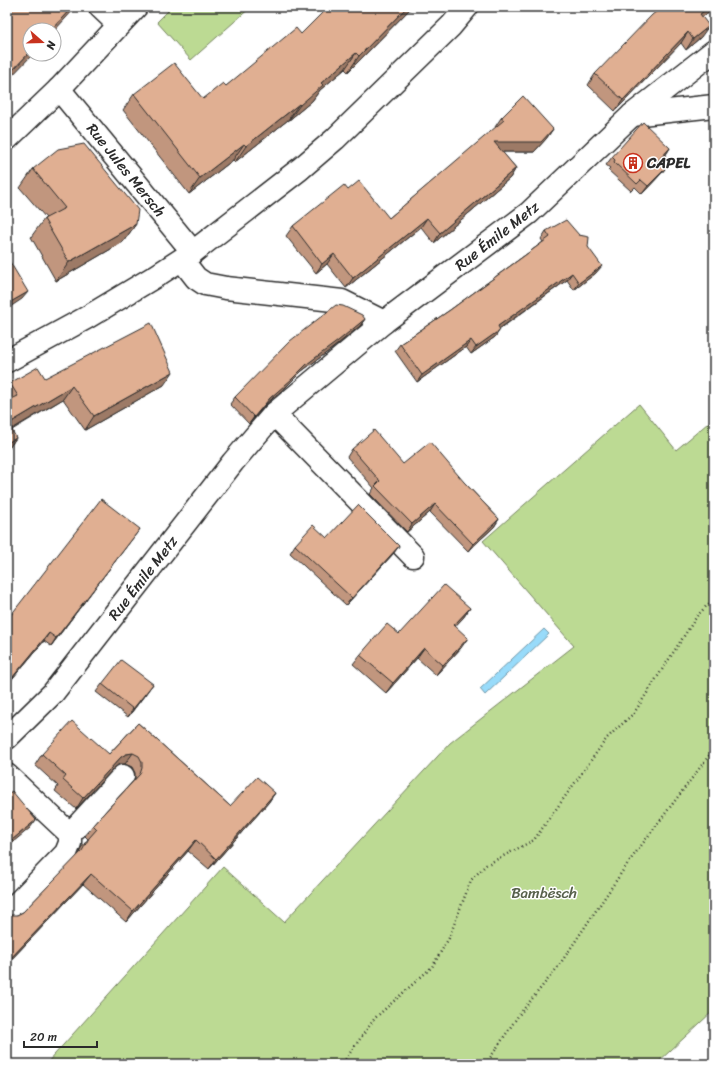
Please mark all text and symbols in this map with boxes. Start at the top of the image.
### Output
north arrow [22,22,62,62]
text: N [41,37,62,52]
street label: Rue Jules Mersch [80,117,172,223]
place label: CAPEL [646,150,691,176]
building icon: CAPEL [622,152,644,174]
street label: Rue Émile Metz [449,194,546,278]
street label: Rue Émile Metz [101,529,185,626]
park label: Bambësch [511,880,577,906]
scale bar [24,1023,97,1049]
text: 20 m [30,1026,57,1048]

